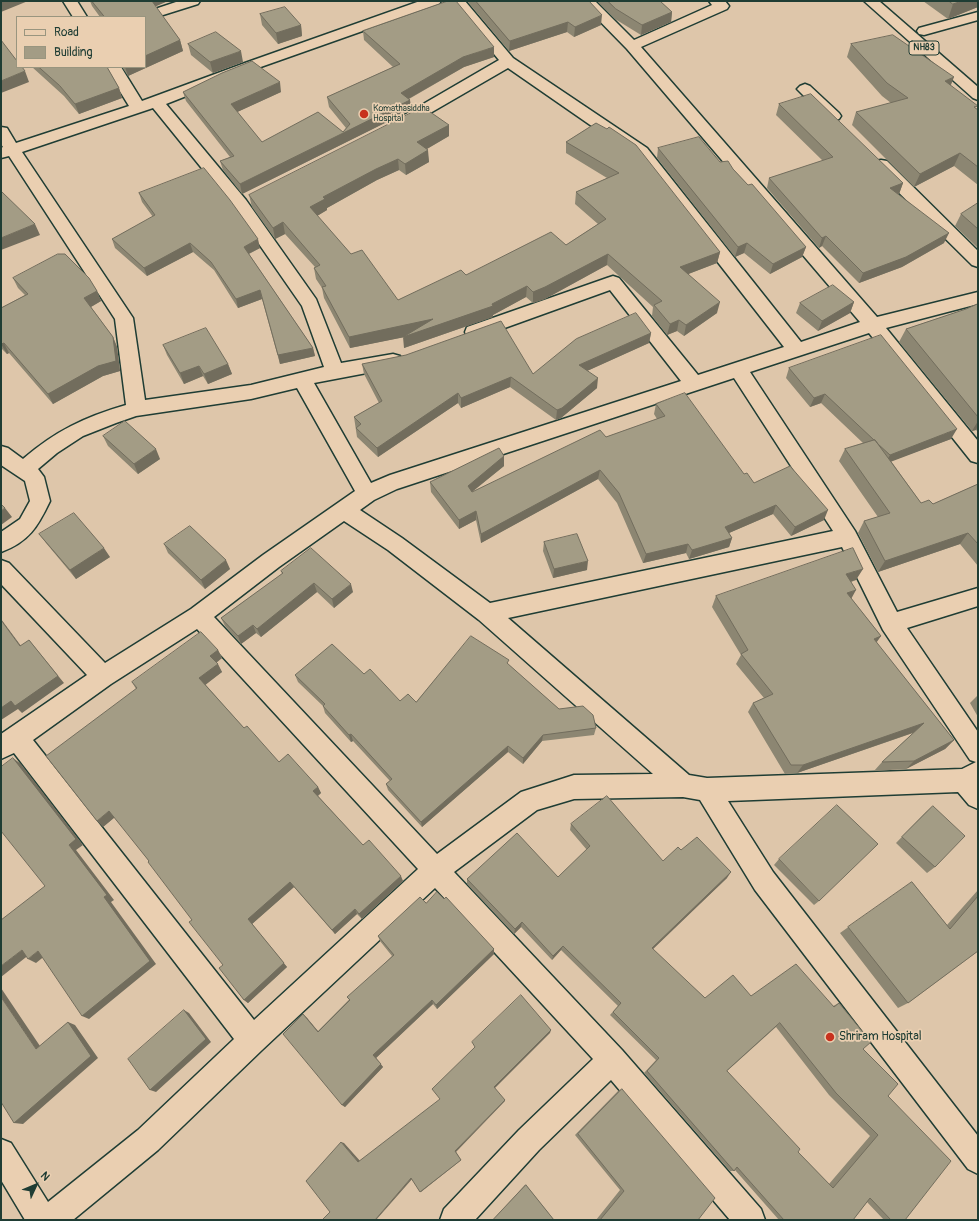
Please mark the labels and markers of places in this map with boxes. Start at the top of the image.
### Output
place label: Komathasiddha Hospital [373,104,430,125]
marker: Komathasiddha Hospital [358,108,370,120]
place label: Shriram Hospital [839,1030,922,1044]
marker: Shriram Hospital [824,1031,836,1043]

